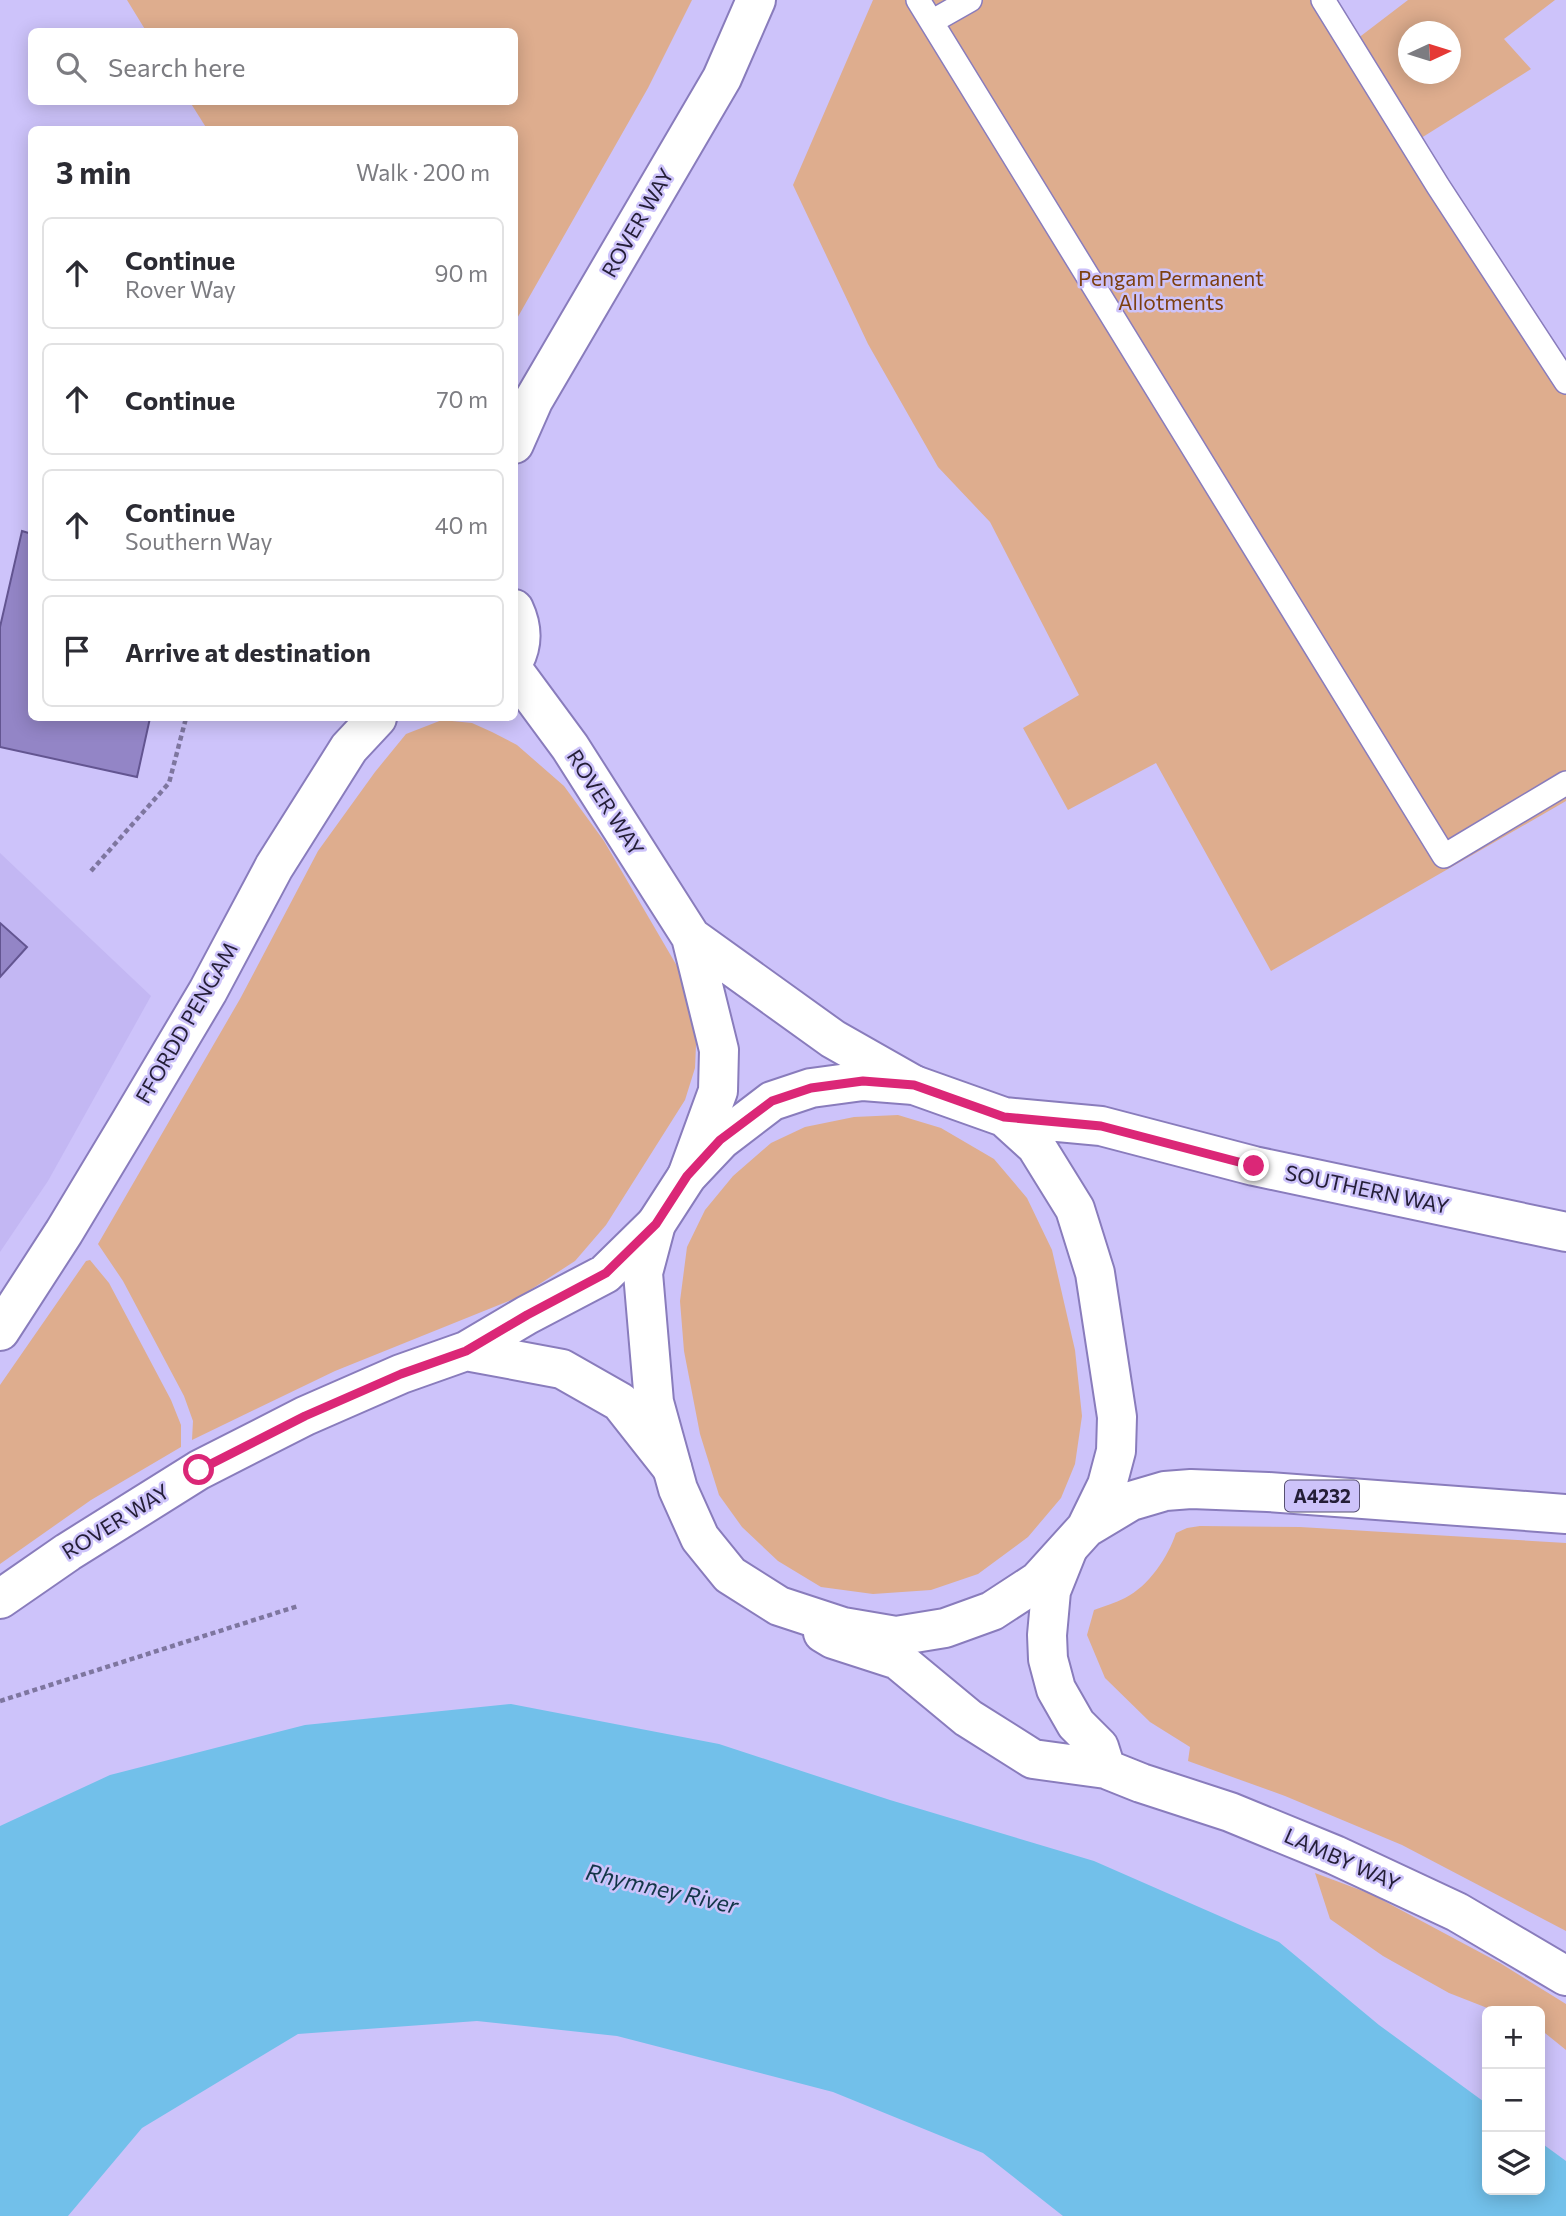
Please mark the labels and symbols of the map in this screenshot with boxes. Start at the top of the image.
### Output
north arrow [1398,21,1461,84]
street label: ROVER WAY [595,163,678,281]
park label: Pengam Permanent Allotments [1078,265,1264,314]
street label: ROVER WAY [563,744,650,860]
street label: FFORDD PENGAM [129,937,242,1107]
route end [1238,1150,1269,1181]
street label: SOUTHERN WAY [1283,1159,1452,1218]
route start [183,1454,214,1485]
street label: ROVER WAY [57,1478,174,1564]
road number: A4232 [1285,1480,1359,1512]
street label: LAMBY WAY [1281,1822,1405,1895]
water label: Rhymney River [583,1857,742,1919]

